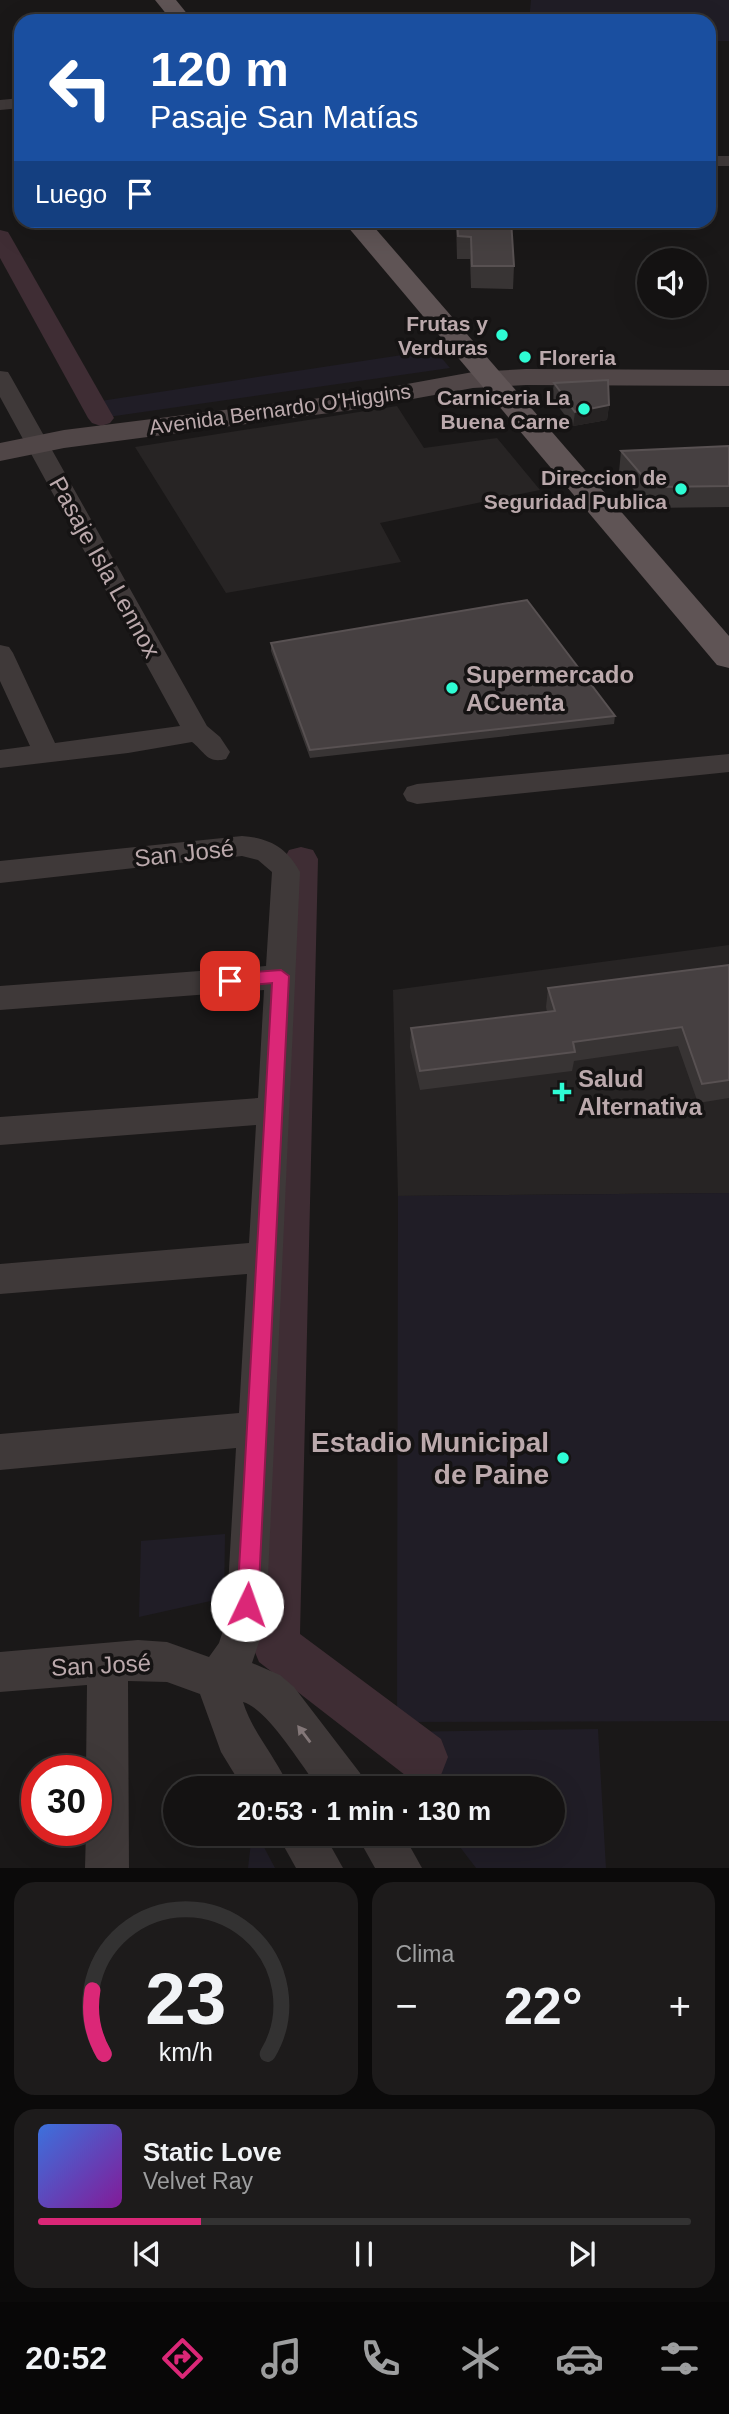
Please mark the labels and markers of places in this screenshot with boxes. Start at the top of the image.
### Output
place label: Frutas y Verduras [398,312,488,359]
marker: Frutas y Verduras [494,327,510,343]
place label: Floreria [539,346,616,369]
marker: Floreria [517,349,533,365]
place label: Carniceria La Buena Carne [437,386,570,433]
marker: Carniceria La Buena Carne [576,401,592,417]
place label: Direccion de Seguridad Publica [484,466,667,513]
marker: Direccion de Seguridad Publica [673,481,689,497]
place label: Supermercado ACuenta [466,661,634,716]
marker: Supermercado ACuenta [444,680,460,696]
pin [200,951,260,1011]
place label: Salud Alternativa [578,1065,703,1120]
marker: Salud Alternativa [552,1082,572,1102]
place label: Estadio Municipal de Paine [311,1427,549,1490]
marker: Estadio Municipal de Paine [555,1450,571,1466]

